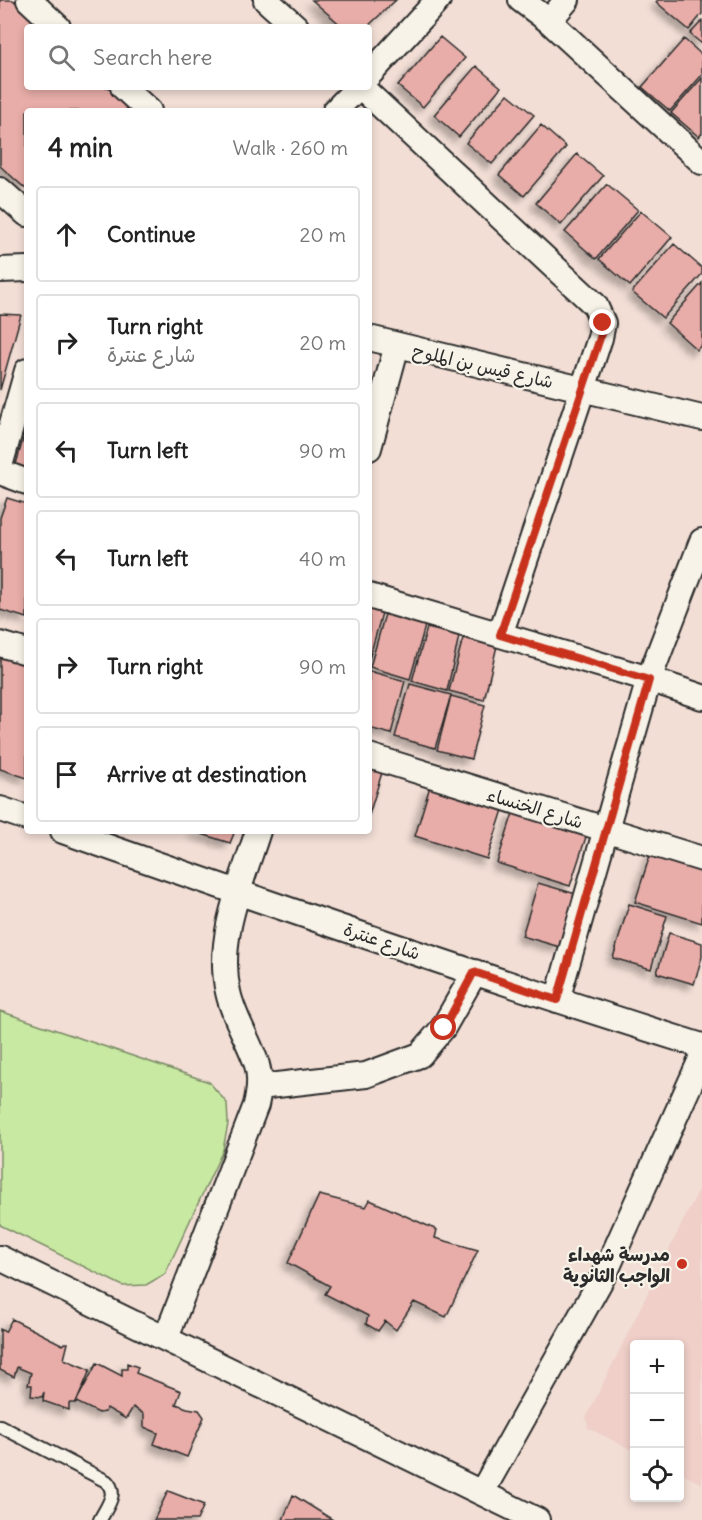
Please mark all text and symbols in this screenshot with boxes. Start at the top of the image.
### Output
search box [24,24,372,90]
icon: search [45,41,78,74]
text: Search here [93,43,212,71]
text: 4 min [48,131,113,164]
text: Walk · 260 m [232,135,348,160]
icon: ahead [50,218,83,251]
text: Continue [107,220,196,248]
text: 20 m [300,222,346,247]
route end [589,309,615,335]
text: Turn right [107,312,203,340]
icon: right [50,326,83,359]
text: 20 m [300,330,346,355]
street label: شارع قيس بن الملوح [410,339,556,394]
text: شارع عنترة [107,342,195,367]
icon: left [50,434,83,467]
text: Turn left [107,436,188,464]
text: 90 m [299,438,346,463]
icon: left [50,542,83,575]
text: Turn left [107,544,188,572]
text: 40 m [299,546,346,571]
icon: right [50,650,83,683]
text: Turn right [107,652,203,680]
text: 90 m [299,654,346,679]
icon: arrive [50,758,83,791]
text: Arrive at destination [107,760,307,788]
street label: شارع الخنساء [484,782,586,834]
street label: شارع عنترة [340,917,423,966]
route start [430,1014,456,1040]
place label: مدرسة شهداء الواجب الثانوية [563,1243,670,1288]
marker: مدرسة شهداء الواجب الثانوية [675,1257,689,1271]
map controls [630,1340,684,1502]
button: + [630,1340,684,1394]
button: − [630,1394,684,1448]
button: locate [630,1448,684,1502]

